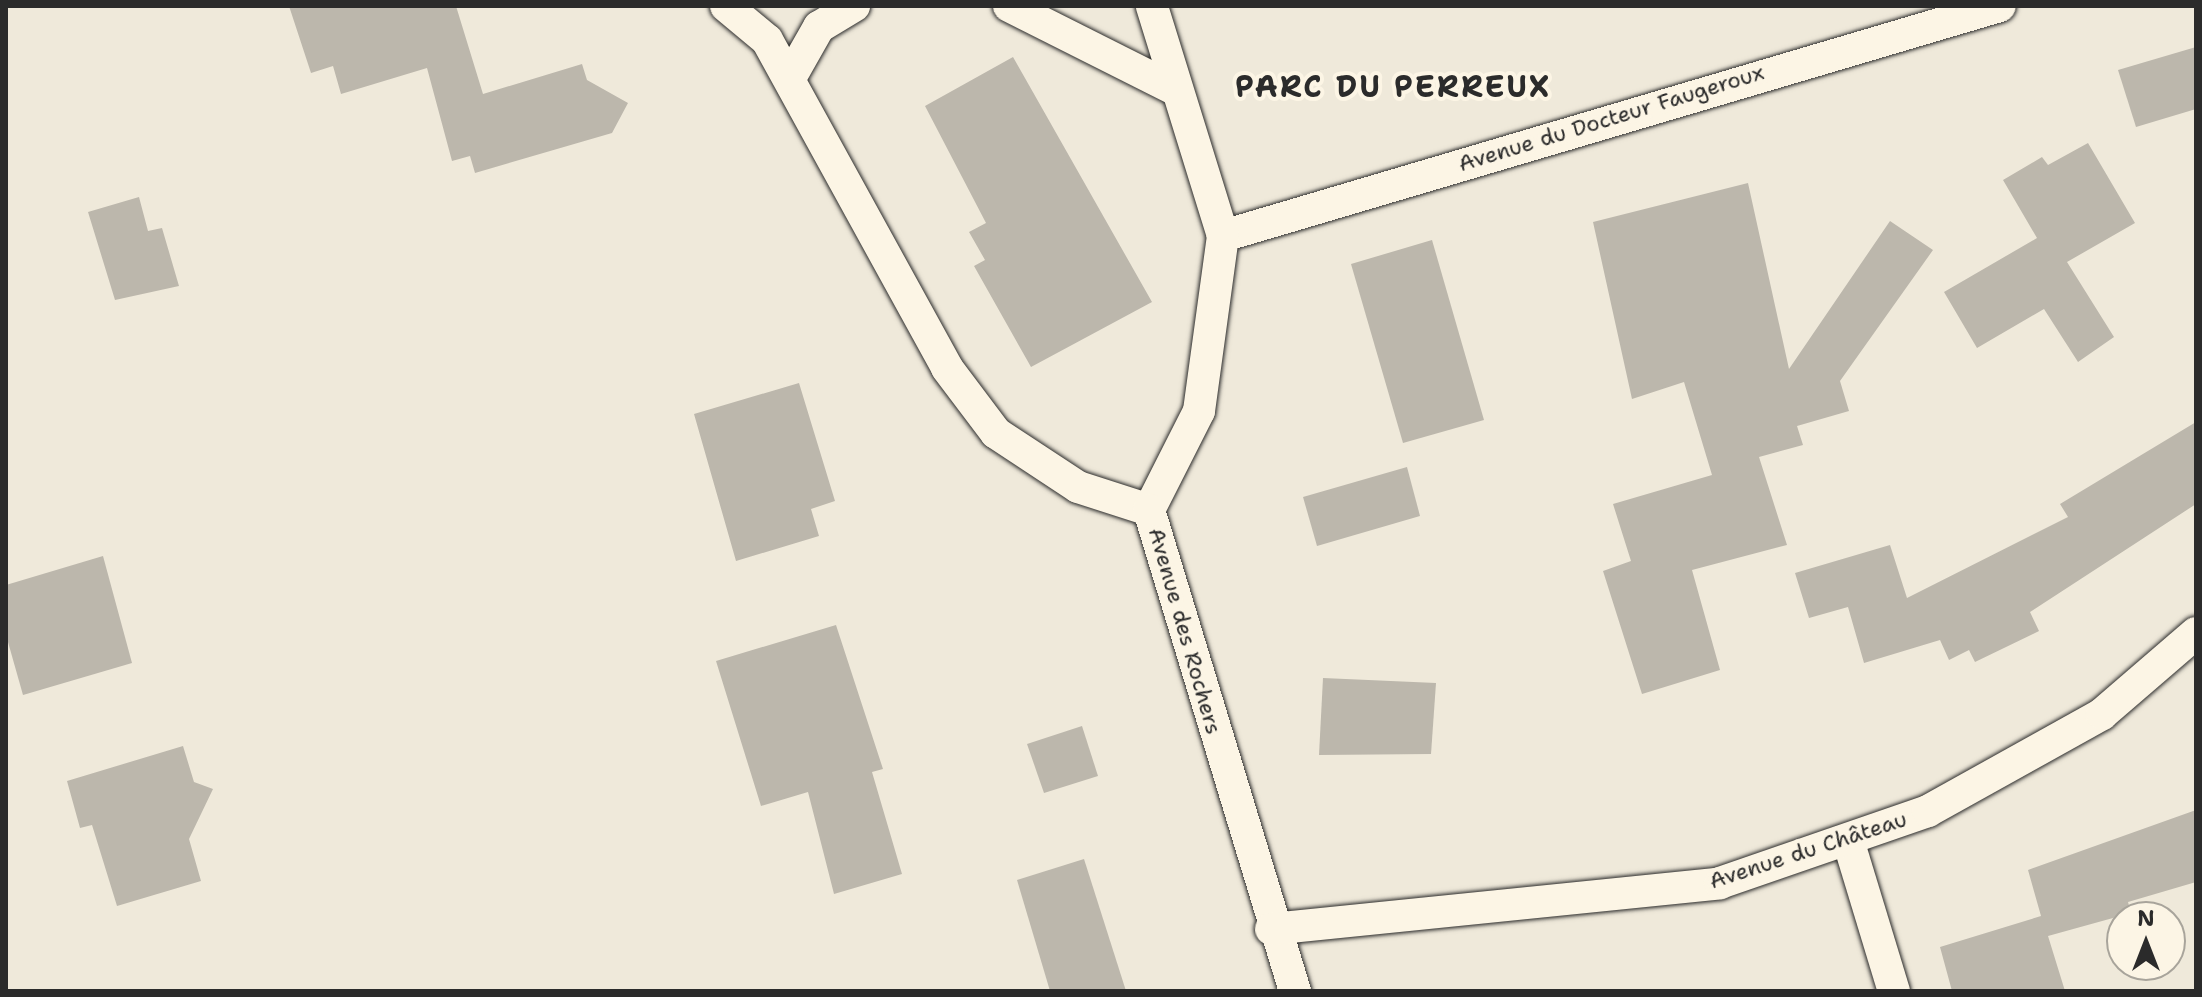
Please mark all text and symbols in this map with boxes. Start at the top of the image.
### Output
street label: Avenue du Docteur Faugeroux [1455,59,1767,177]
district label: PARC DU PERREUX [1235,69,1551,105]
street label: Avenue des Rochers [1143,525,1227,737]
street label: Avenue du Château [1706,806,1910,894]
north arrow [2106,901,2186,981]
text: N [2137,904,2155,933]

